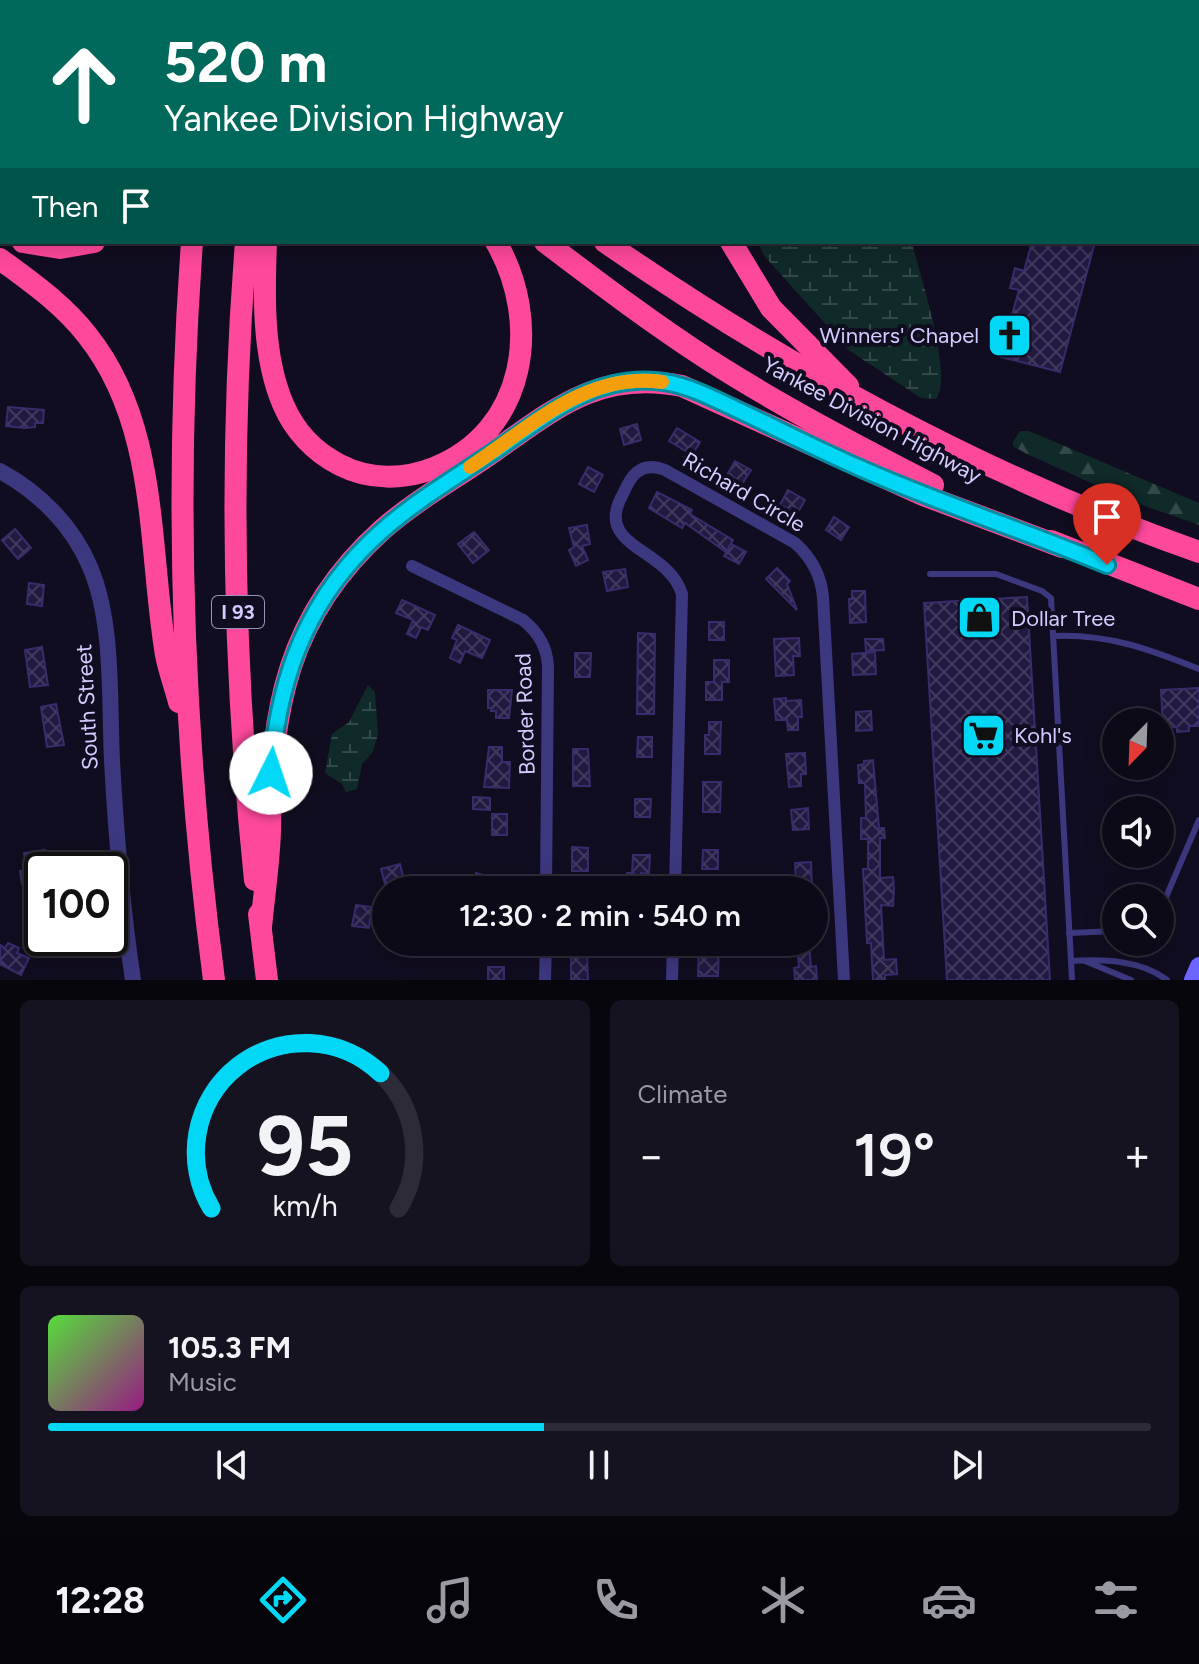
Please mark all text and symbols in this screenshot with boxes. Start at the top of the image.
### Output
text: 520 m [164,29,327,96]
icon: ahead [32,32,136,136]
text: Yankee Division Highway [164,97,564,140]
icon: arrive [114,184,158,228]
text: Then [32,188,98,225]
church icon: Winners' Chapel [986,311,1034,359]
place label: Winners' Chapel [819,322,979,349]
street label: Yankee Division Highway [758,351,987,489]
street label: Richard Circle [678,446,810,538]
pin [1073,483,1141,565]
icon: arrive [1085,495,1129,539]
shop icon: Dollar Tree [956,594,1004,642]
road number: I 93 [212,596,264,628]
place label: Dollar Tree [1011,605,1115,632]
street label: South Street [70,643,104,771]
street label: Border Road [509,653,541,775]
north arrow [1102,708,1174,780]
map controls [1102,708,1174,956]
supermarket icon: Kohl's [959,711,1007,759]
place label: Kohl's [1014,722,1072,749]
position arrow [229,731,313,815]
button: sound [1102,796,1174,868]
speed limit sign: 100 [24,852,128,956]
button: search [1102,884,1174,956]
text: 12:30 · 2 min · 540 m [459,897,741,934]
text: Climate [638,1078,727,1110]
text: 95 [256,1096,353,1196]
text: 19° [853,1119,935,1191]
text: − [638,1129,665,1182]
text: + [1124,1129,1151,1182]
text: km/h [272,1189,337,1223]
text: 105.3 FM [168,1329,291,1366]
text: Music [168,1366,237,1398]
icon: previous [210,1443,254,1487]
icon: pause [577,1443,621,1487]
icon: next [945,1443,989,1487]
icon: directions [255,1572,311,1628]
icon: music [422,1572,478,1628]
icon: phone [588,1572,644,1628]
icon: climate [755,1572,811,1628]
icon: car [921,1572,977,1628]
icon: filters [1088,1572,1144,1628]
text: 12:28 [55,1579,145,1622]

